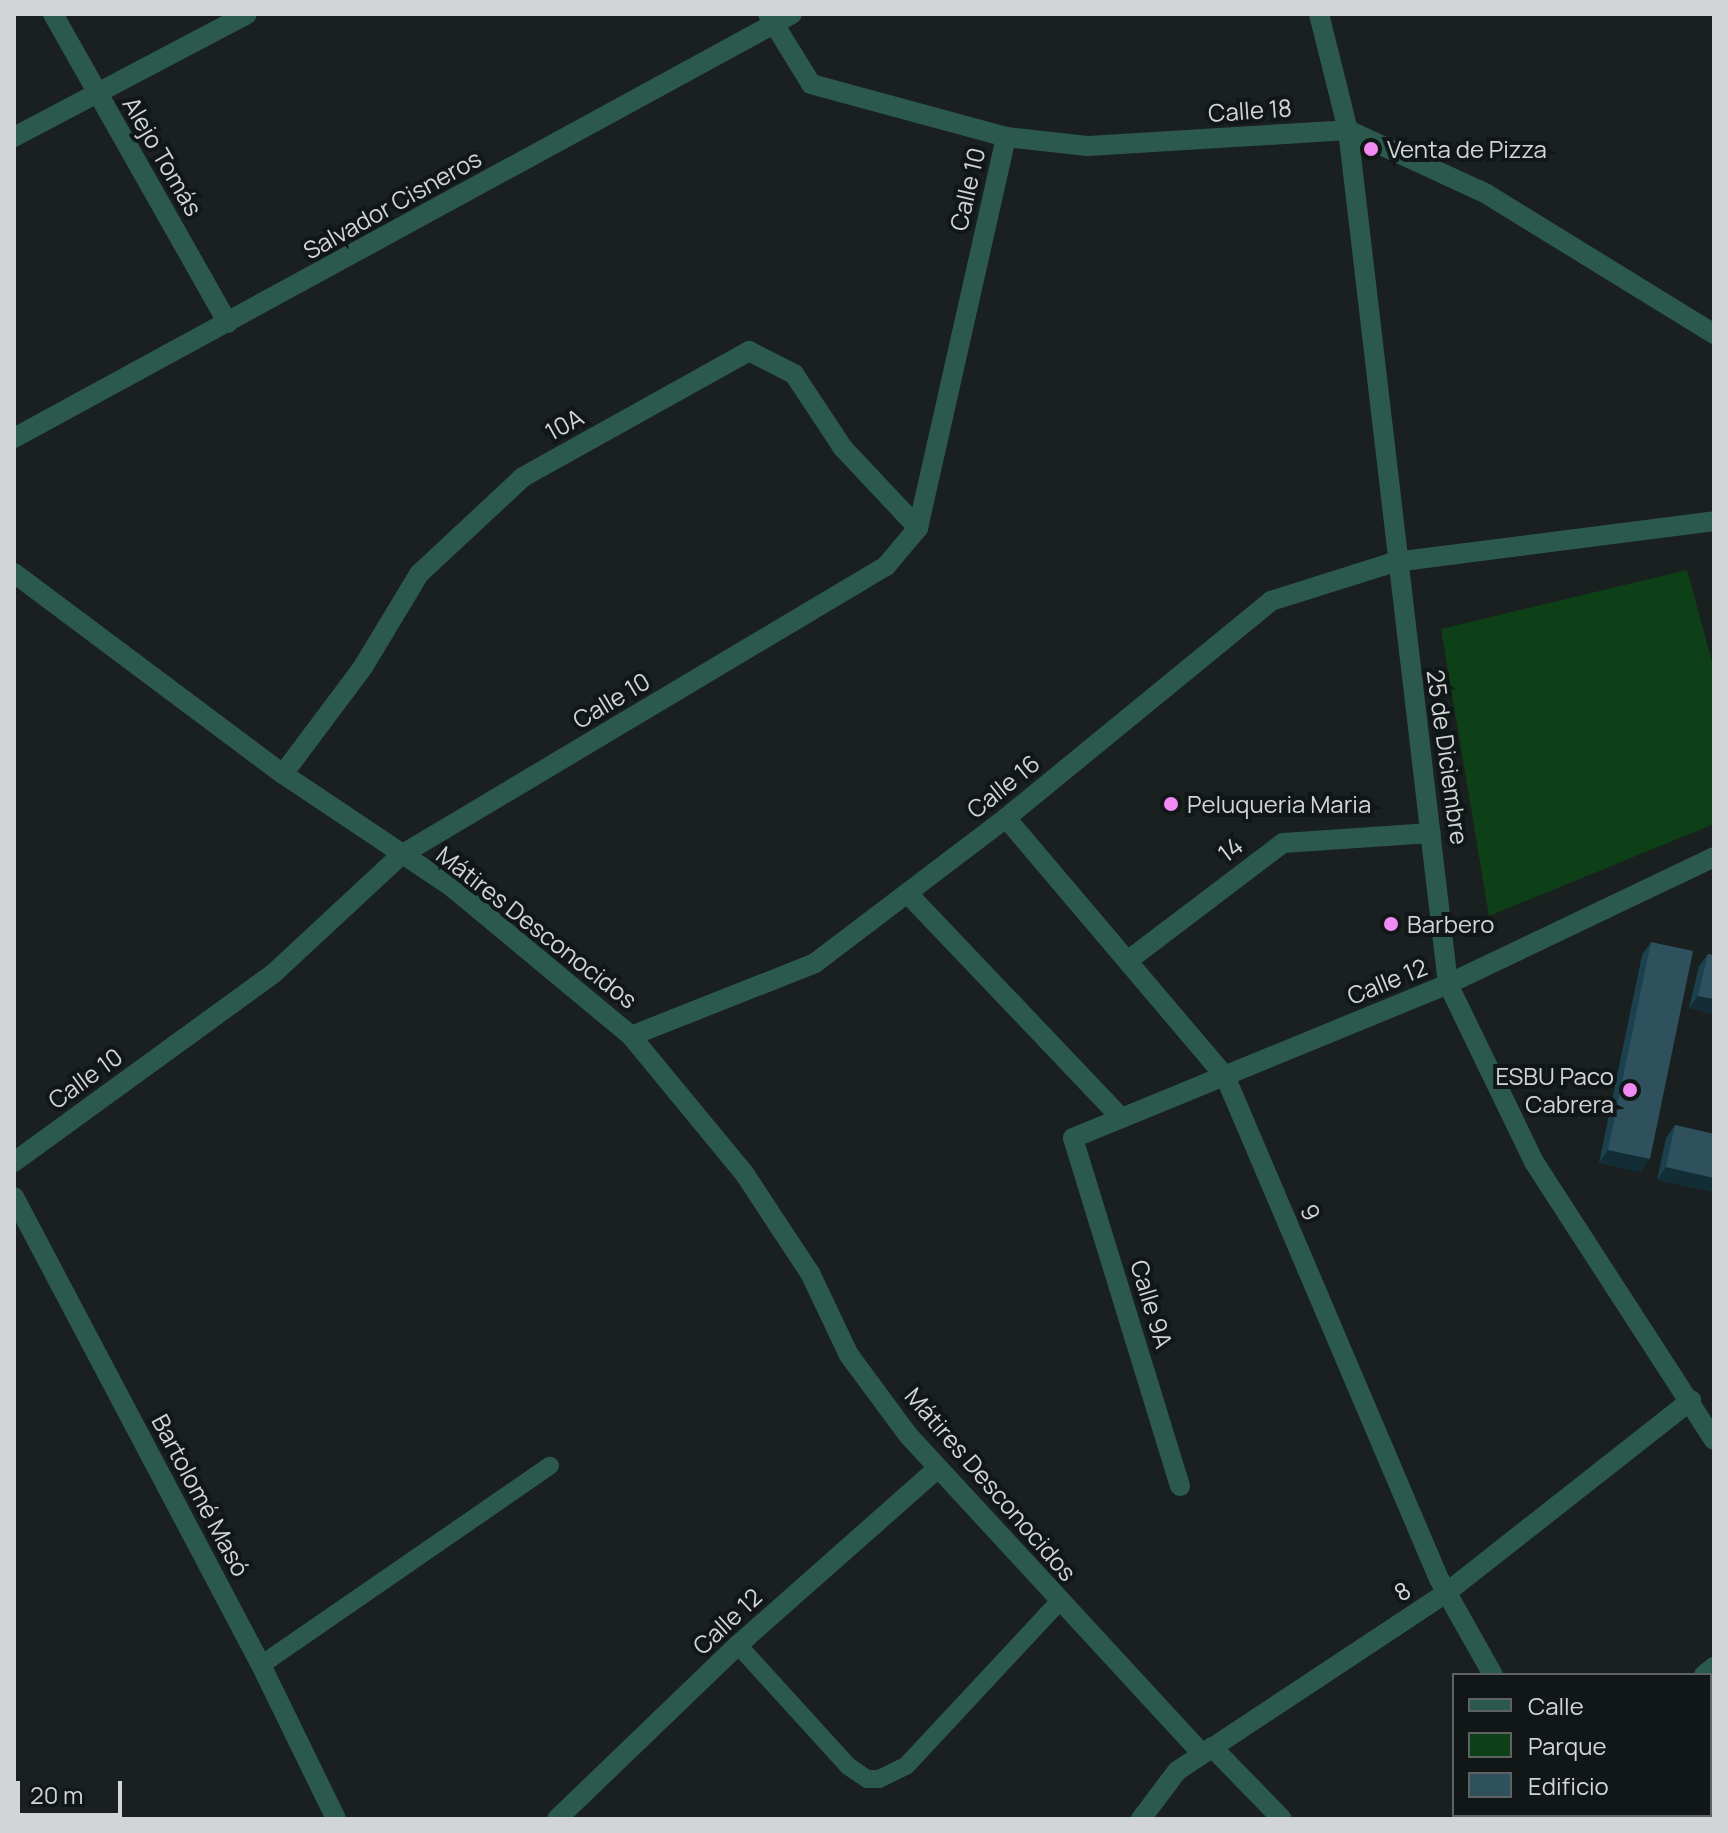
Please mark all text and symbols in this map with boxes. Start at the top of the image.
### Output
street label: Alejo Tomás [117,91,209,221]
street label: Calle 18 [1207,93,1293,127]
place label: Venta de Pizza [1387,135,1547,163]
marker: Venta de Pizza [1362,140,1380,158]
street label: Salvador Cisneros [298,143,486,265]
street label: Calle 10 [943,145,991,233]
street label: 10A [540,402,588,446]
street label: Calle 10 [567,666,655,734]
street label: 25 de Diciembre [1421,668,1475,846]
street label: Calle 16 [961,748,1045,824]
place label: Peluqueria Maria [1187,790,1371,818]
marker: Peluqueria Maria [1162,795,1180,813]
street label: 14 [1212,830,1248,868]
street label: Mátires Desconocidos [431,840,643,1014]
place label: Barbero [1407,910,1495,938]
marker: Barbero [1382,915,1400,933]
street label: Calle 12 [1343,952,1431,1010]
street label: Calle 10 [42,1042,128,1114]
place label: ESBU Paco Cabrera [1495,1062,1614,1118]
marker: ESBU Paco Cabrera [1621,1081,1639,1099]
street label: 9 [1295,1200,1327,1224]
street label: Calle 9A [1125,1256,1179,1352]
street label: Mátires Desconocidos [899,1382,1083,1586]
street label: Bartolomé Masó [146,1409,256,1581]
street label: 8 [1388,1575,1416,1607]
street label: Calle 12 [687,1582,767,1660]
legend [1452,1673,1712,1817]
text: Calle [1528,1689,1584,1722]
text: Parque [1528,1729,1606,1762]
scale bar [20,1765,126,1815]
text: Edificio [1528,1769,1609,1802]
text: 20 m [30,1778,83,1811]

